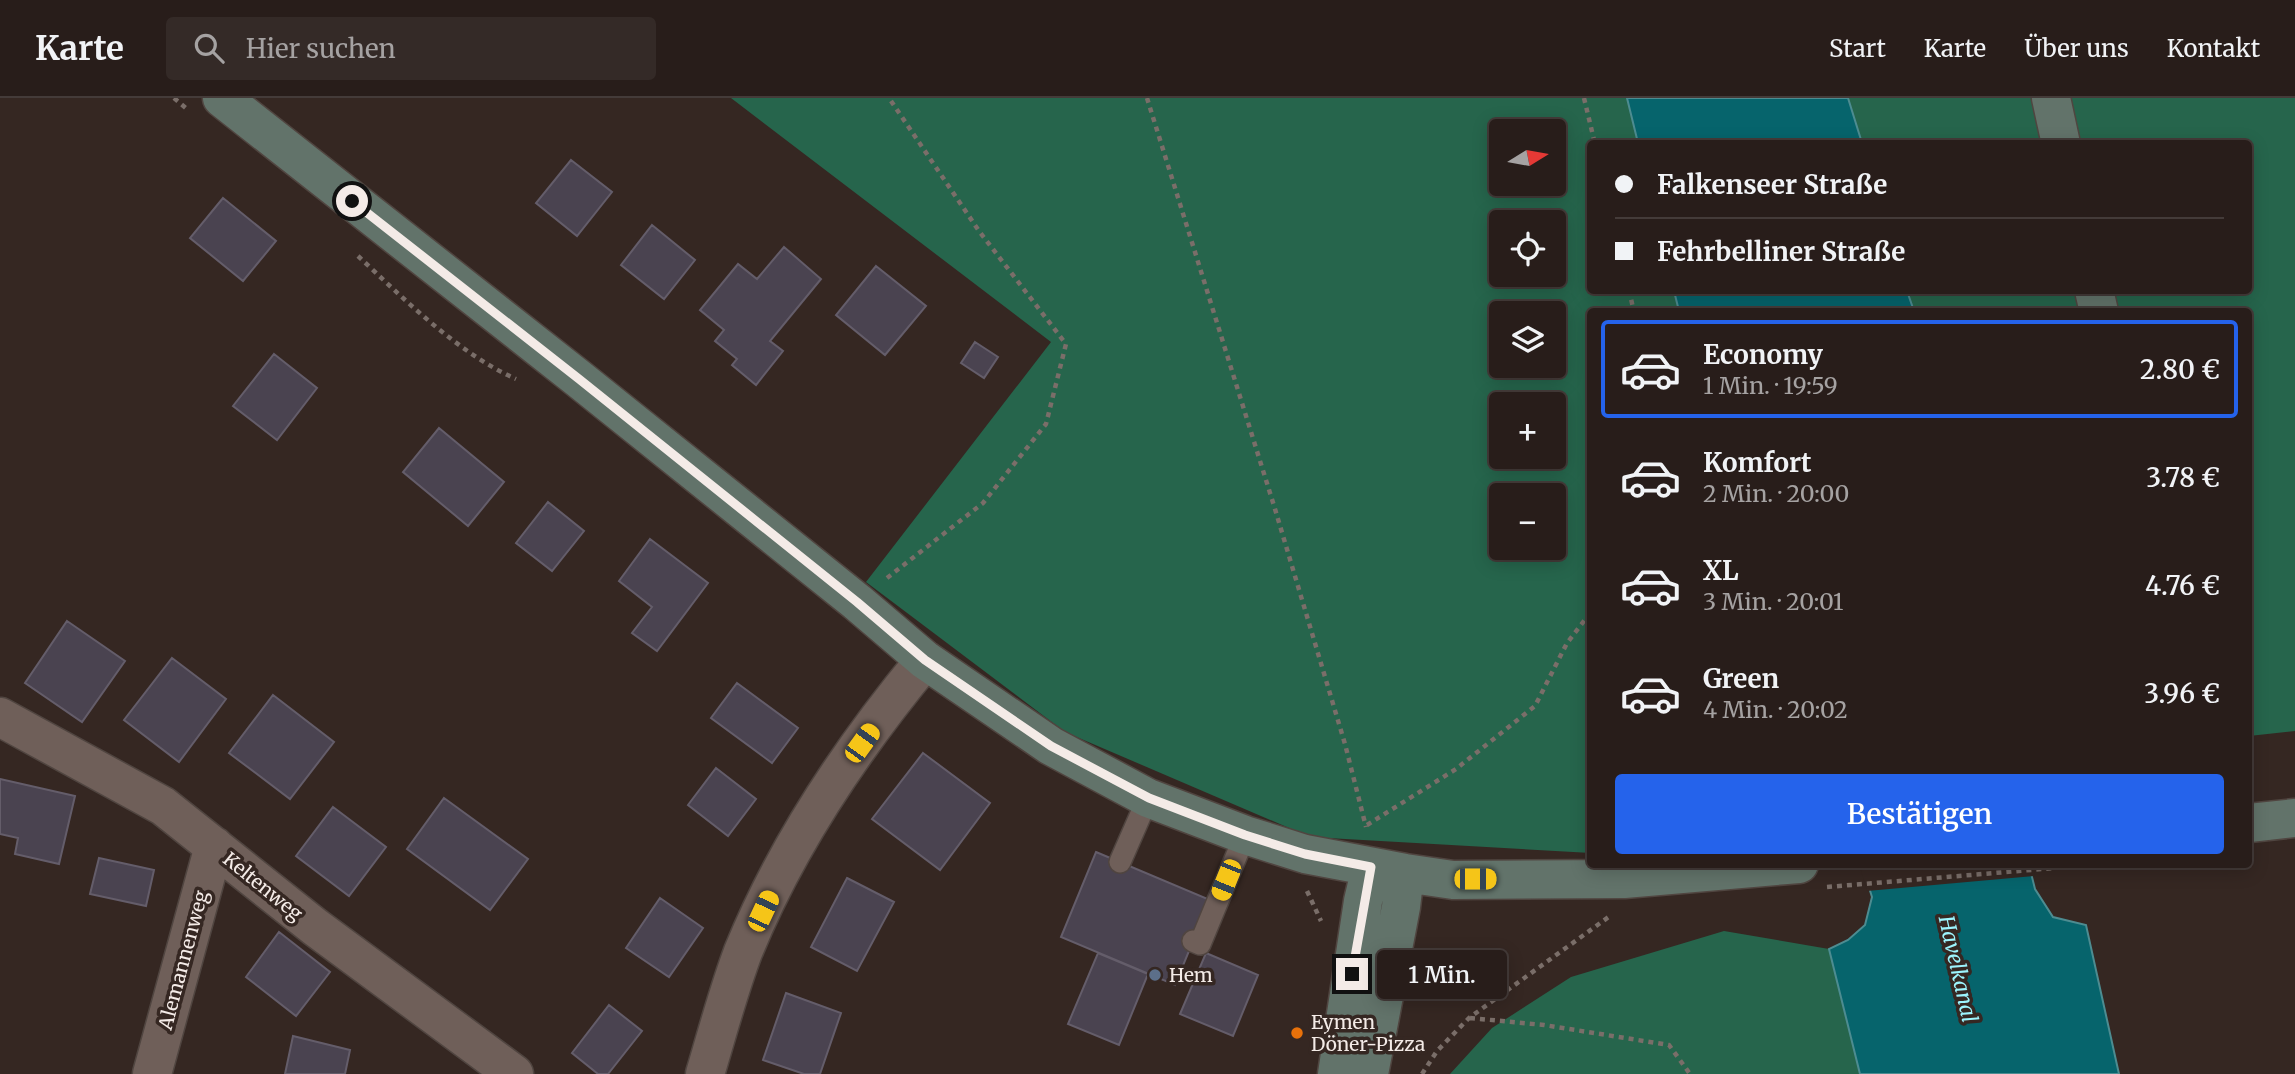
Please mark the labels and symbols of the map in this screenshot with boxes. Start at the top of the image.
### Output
north arrow [1489,119,1566,196]
route start [336,185,368,217]
car [842,720,883,766]
street label: Keltenweg [218,847,308,926]
car [1209,857,1244,903]
car [1455,869,1497,890]
street label: Alemannenweg [153,887,213,1033]
car [745,888,782,934]
water label: Havelkanal [1932,912,1983,1025]
callout: 1 Min. [1376,950,1506,998]
route end [1336,958,1368,990]
place label: Hem [1169,963,1213,987]
marker: Hem [1147,967,1163,983]
place label: Eymen Döner-Pizza [1311,1010,1425,1056]
marker: Eymen Döner-Pizza [1289,1025,1305,1041]

